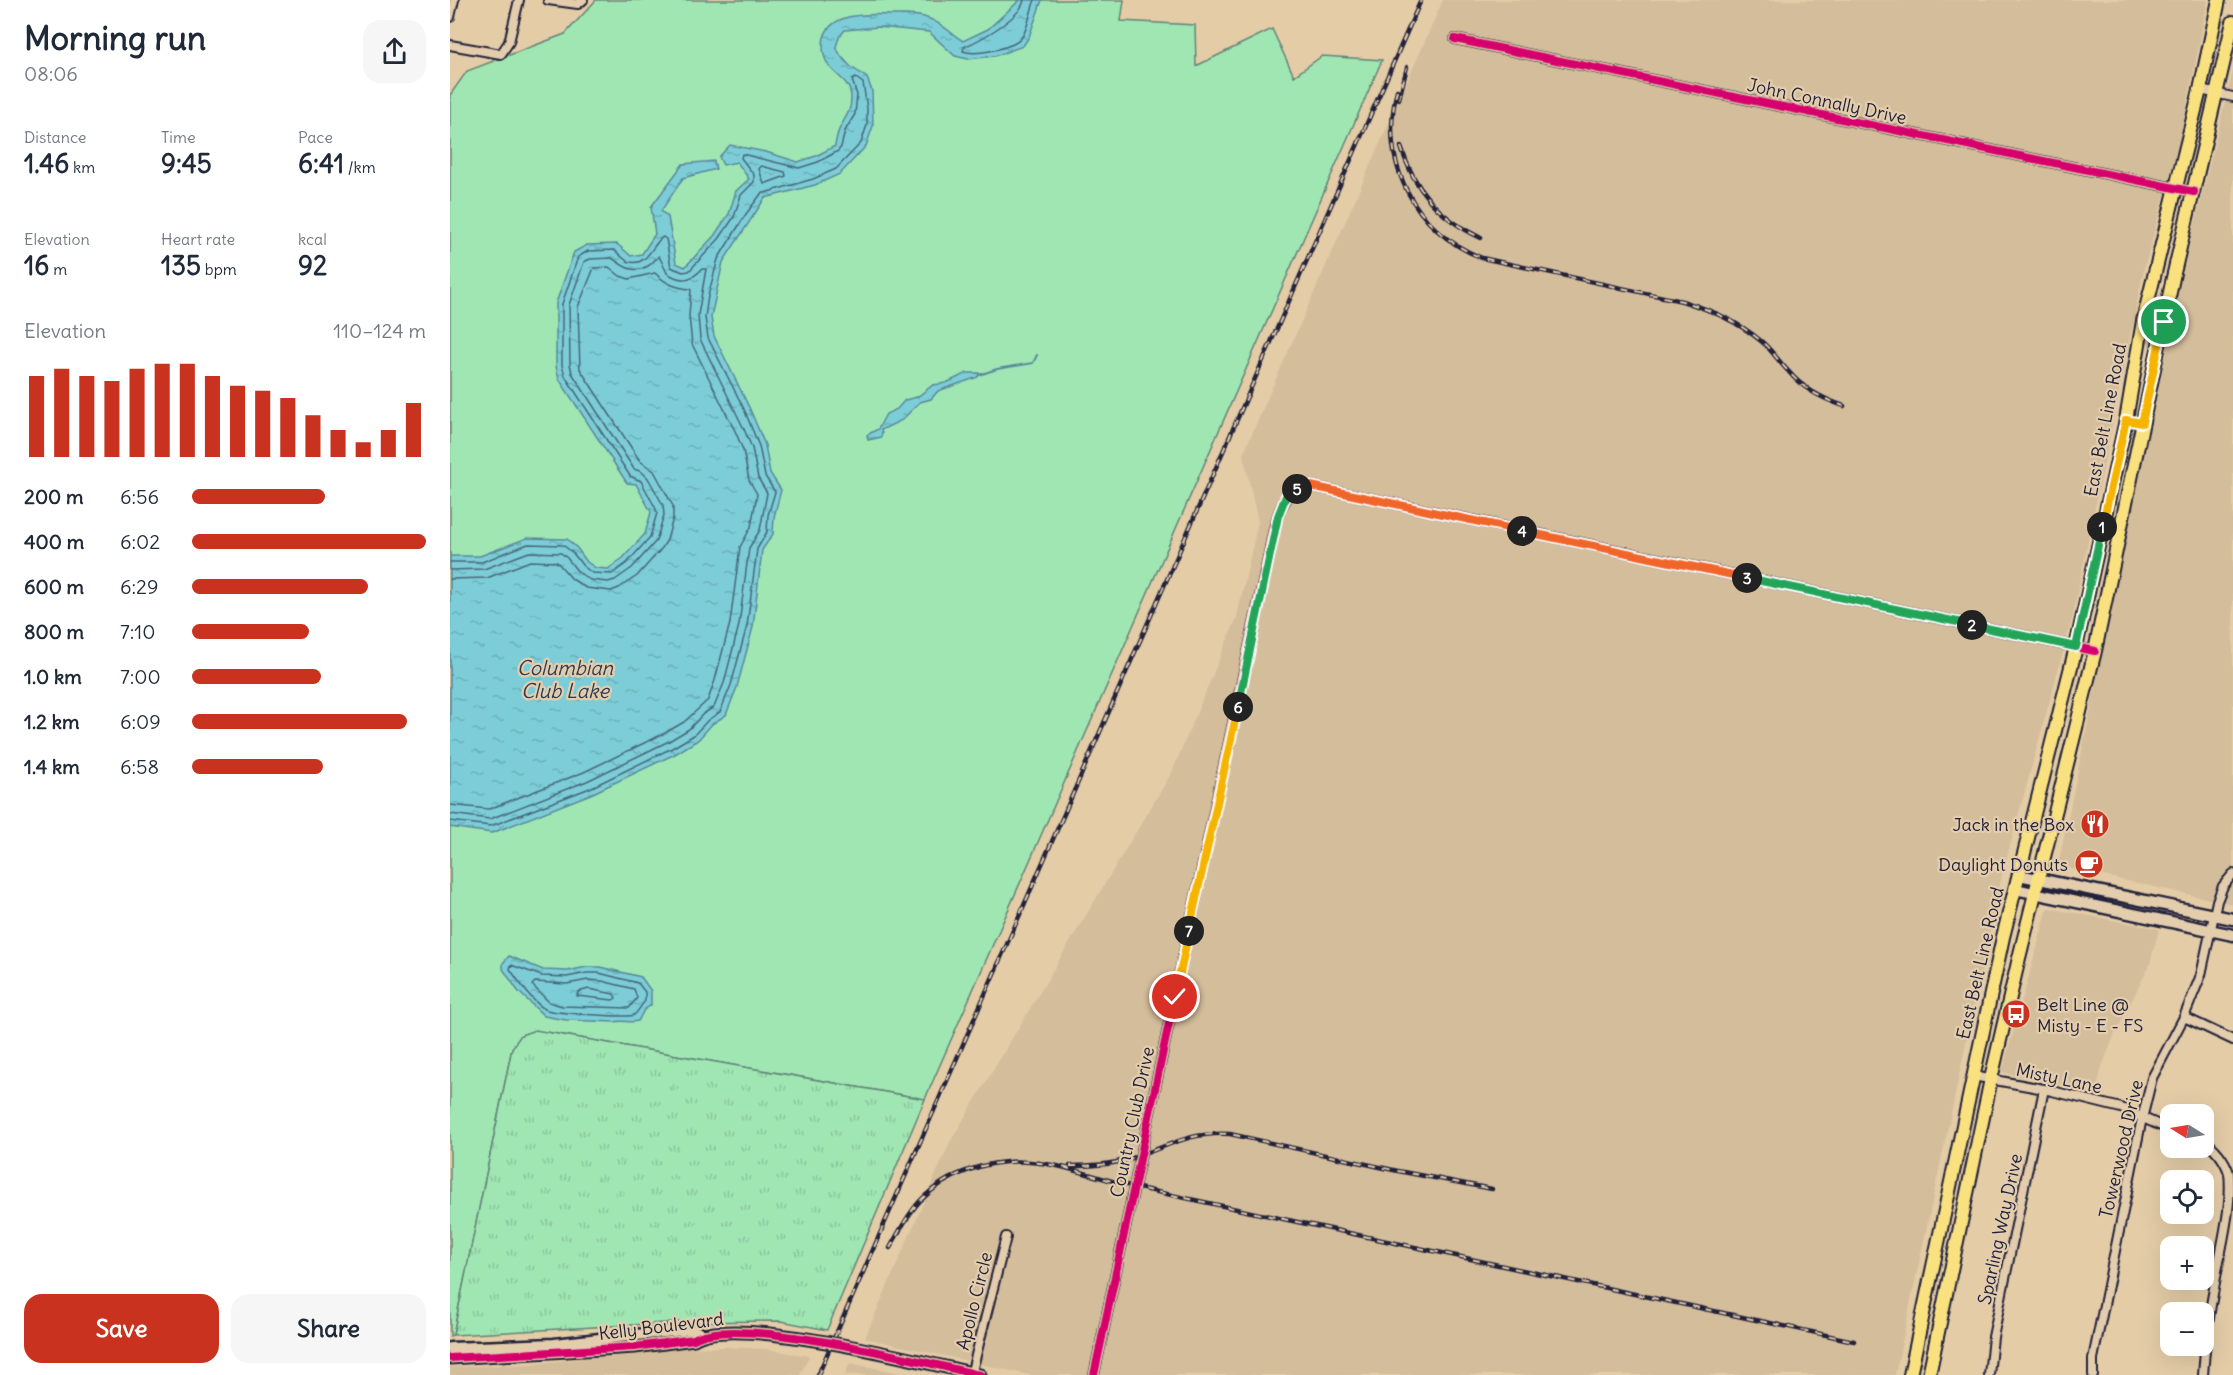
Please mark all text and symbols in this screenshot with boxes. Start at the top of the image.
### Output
text: Morning run [24,17,206,59]
button: share [363,20,426,83]
text: 08:06 [24,61,78,86]
street label: John Connally Drive [1745,73,1909,129]
text: Distance [24,127,86,147]
text: Time [161,127,196,147]
text: Pace [298,127,333,147]
text: 1.46 [24,147,69,180]
text: 9:45 [161,147,212,180]
text: 6:41 [298,147,344,180]
text: km [69,157,95,177]
text: /km [344,157,376,177]
text: Elevation [24,229,90,249]
text: Heart rate [161,229,235,249]
text: kcal [298,229,327,249]
text: 16 [24,249,49,282]
text: 135 [161,249,201,282]
text: 92 [298,249,327,282]
text: m [49,259,67,279]
text: bpm [201,259,237,279]
pin [2138,296,2189,347]
icon: arrive [2147,305,2180,338]
text: Elevation [24,318,106,343]
text: 110–124 m [333,318,426,343]
street label: East Belt Line Road [2079,341,2131,498]
pin: 5 [1282,474,1312,504]
text: 5 [1292,479,1302,499]
text: 200 m [24,484,84,509]
text: 6:56 [120,484,159,509]
pin: 1 [2087,512,2117,542]
pin: 4 [1507,516,1537,546]
text: 1 [2099,517,2105,537]
text: 4 [1517,521,1527,541]
text: 400 m [24,529,84,554]
text: 6:02 [120,529,160,554]
pin: 3 [1732,563,1762,593]
text: 3 [1742,568,1752,588]
text: 600 m [24,574,84,599]
text: 6:29 [120,574,159,599]
pin: 2 [1957,610,1987,640]
text: 2 [1968,615,1976,635]
text: 800 m [24,619,84,644]
text: 7:10 [120,619,155,644]
water label: Columbian Club Lake [517,655,614,703]
text: 1.0 km [24,664,82,689]
text: 7:00 [120,664,161,689]
pin: 6 [1223,692,1253,722]
text: 6 [1233,697,1243,717]
text: 1.2 km [24,709,80,734]
text: 6:09 [120,709,161,734]
text: 1.4 km [24,754,80,779]
text: 6:58 [120,754,159,779]
restaurant icon: Jack in the Box [2079,808,2111,840]
place label: Jack in the Box [1952,813,2074,836]
cafe icon: Daylight Donuts [2073,848,2105,880]
place label: Daylight Donuts [1938,853,2068,876]
street label: East Belt Line Road [1951,884,2009,1041]
pin: 7 [1174,916,1204,946]
text: 7 [1185,921,1193,941]
pin [1149,971,1200,1022]
icon: check [1158,980,1191,1013]
place label: Belt Line @ Misty - E - FS [2037,993,2143,1037]
bus stop icon: Belt Line @ Misty - E - FS [2000,998,2032,1030]
street label: Country Club Drive [1105,1044,1159,1200]
street label: Misty Lane [2014,1058,2104,1098]
street label: Towerwood Drive [2094,1078,2148,1220]
north arrow [2160,1104,2214,1158]
map controls [2160,1104,2214,1356]
street label: Sparling Way Drive [1973,1151,2027,1307]
button: locate [2160,1170,2214,1224]
button: + [2160,1236,2214,1290]
street label: Apollo Circle [951,1250,997,1352]
button: Save [24,1294,219,1363]
button: Share [231,1294,426,1363]
button: − [2160,1302,2214,1356]
street label: Kelly Boulevard [597,1307,725,1345]

